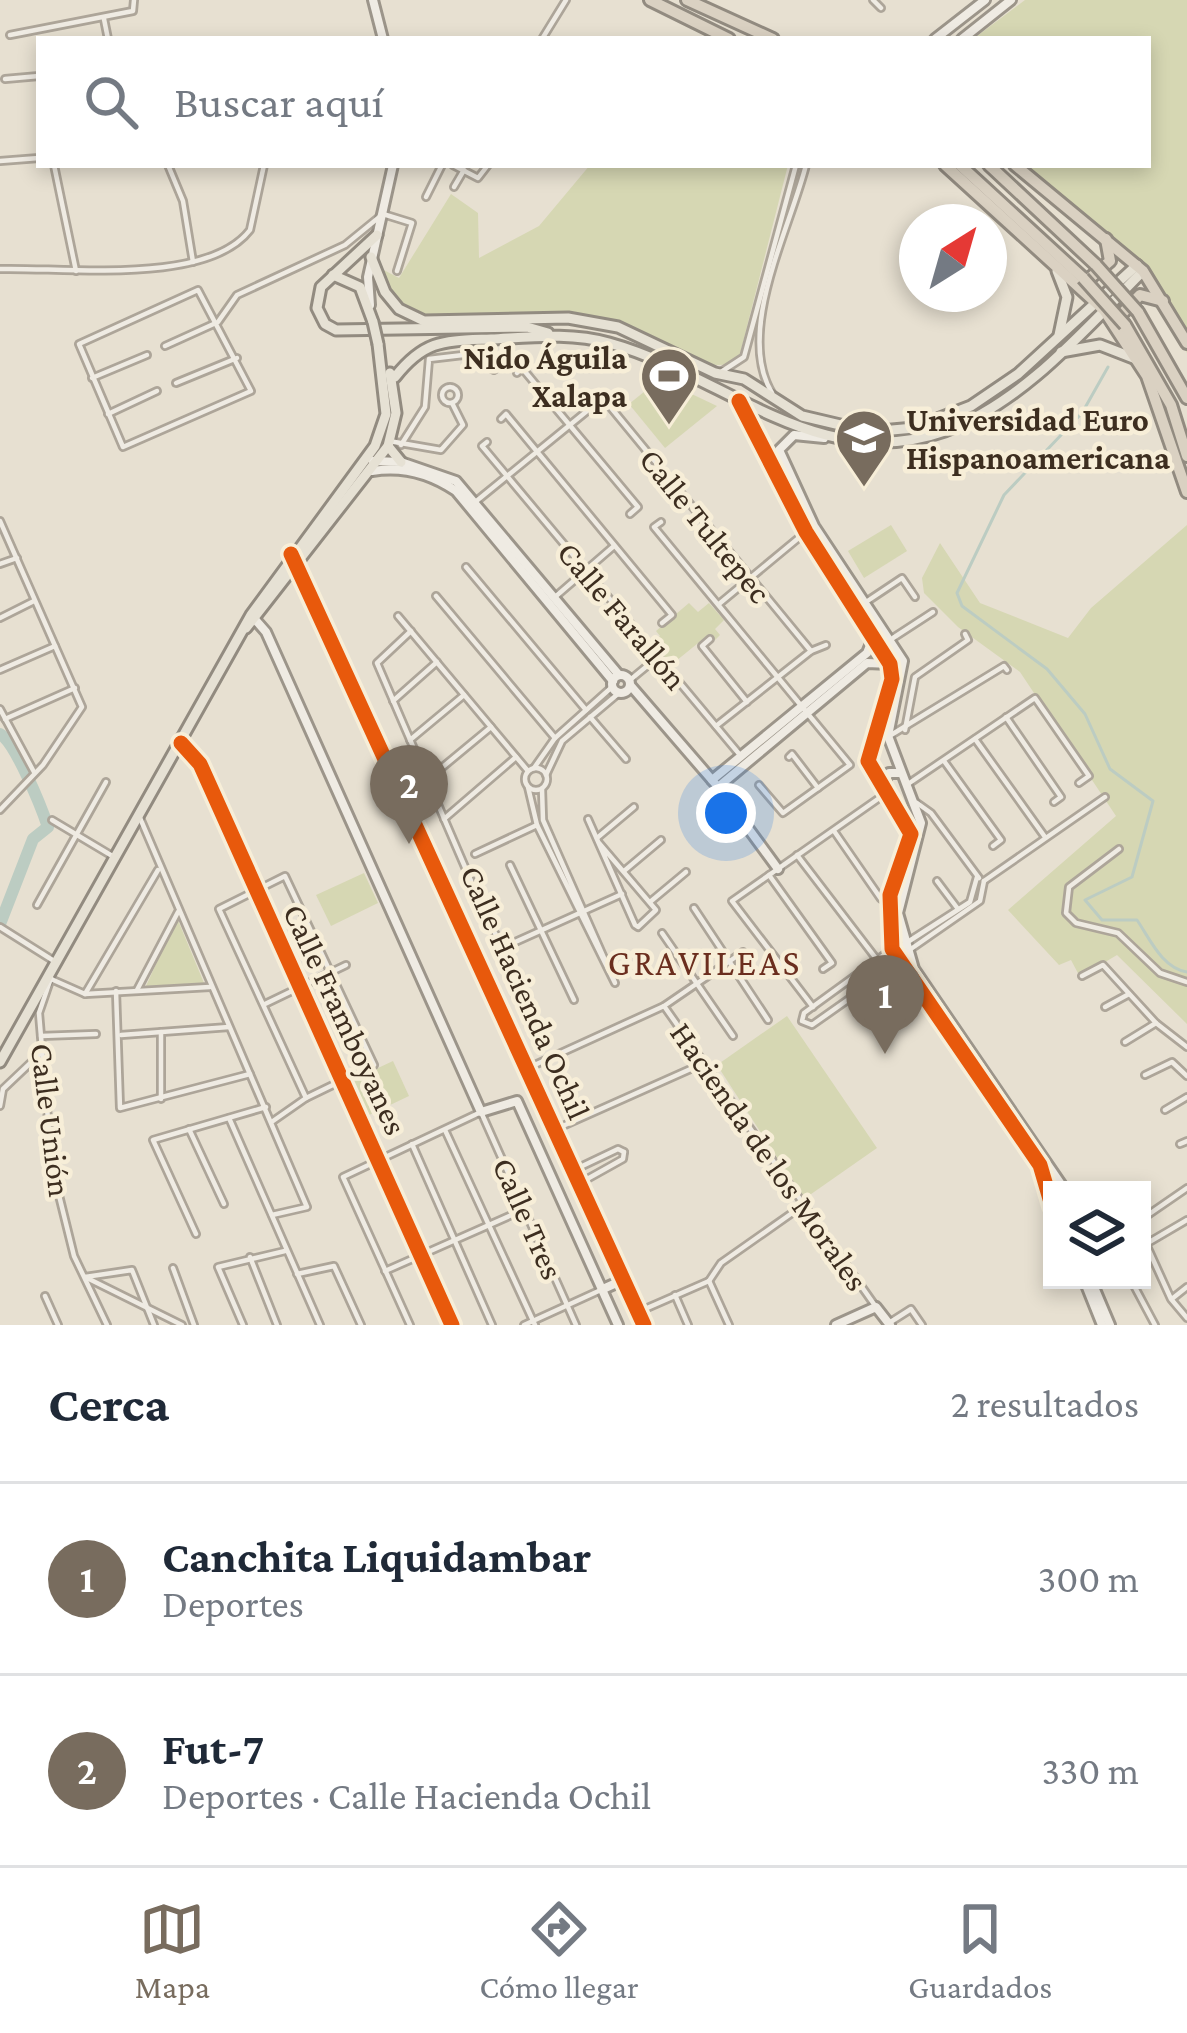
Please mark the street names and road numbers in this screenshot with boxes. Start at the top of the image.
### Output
street label: Calle Tultepec [632,441,779,610]
street label: Calle Farallón [550,534,695,697]
street label: Calle Hacienda Ochil [453,860,598,1125]
street label: Calle Framboyanes [276,898,415,1140]
street label: Hacienda de los Morales [663,1015,876,1297]
street label: Calle Unión [24,1041,79,1199]
street label: Calle Tres [485,1152,572,1285]

